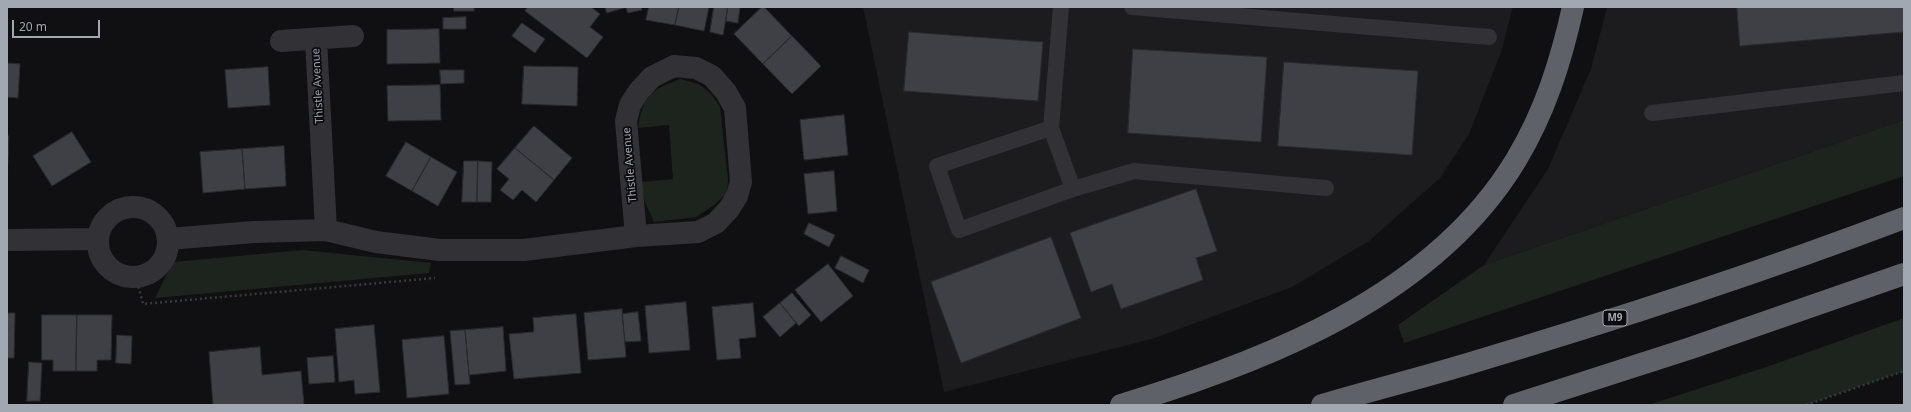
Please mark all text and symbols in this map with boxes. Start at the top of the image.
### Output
scale bar [14,12,102,38]
text: 20 m [19,18,47,35]
street label: Thistle Avenue [309,48,327,124]
street label: Thistle Avenue [620,127,640,203]
road number: M9 [1603,310,1627,326]

